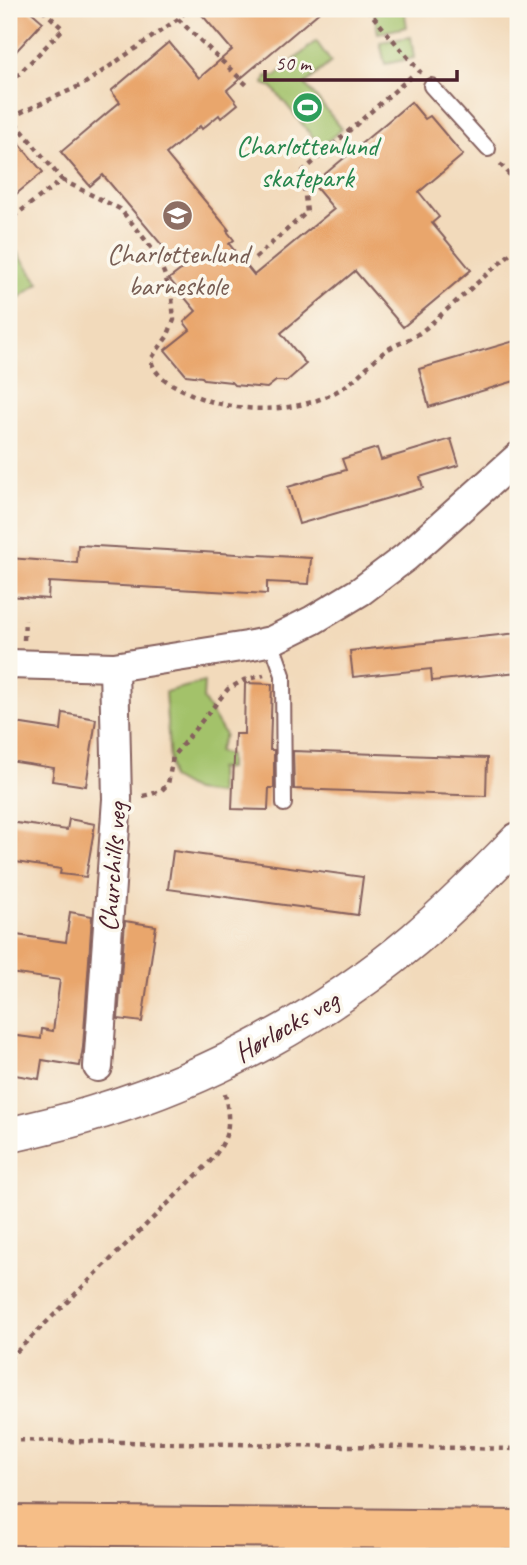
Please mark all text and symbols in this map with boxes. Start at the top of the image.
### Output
scale bar [265,38,457,82]
text: 50 m [275,50,313,76]
sports icon: Charlottenlund skatepark [290,91,324,125]
place label: Charlottenlund skatepark [236,128,382,195]
school or university icon: Charlottenlund barneskole [161,199,195,233]
place label: Charlottenlund barneskole [107,236,253,303]
street label: Churchills veg [90,799,134,933]
street label: Hørløcks veg [227,981,346,1070]

